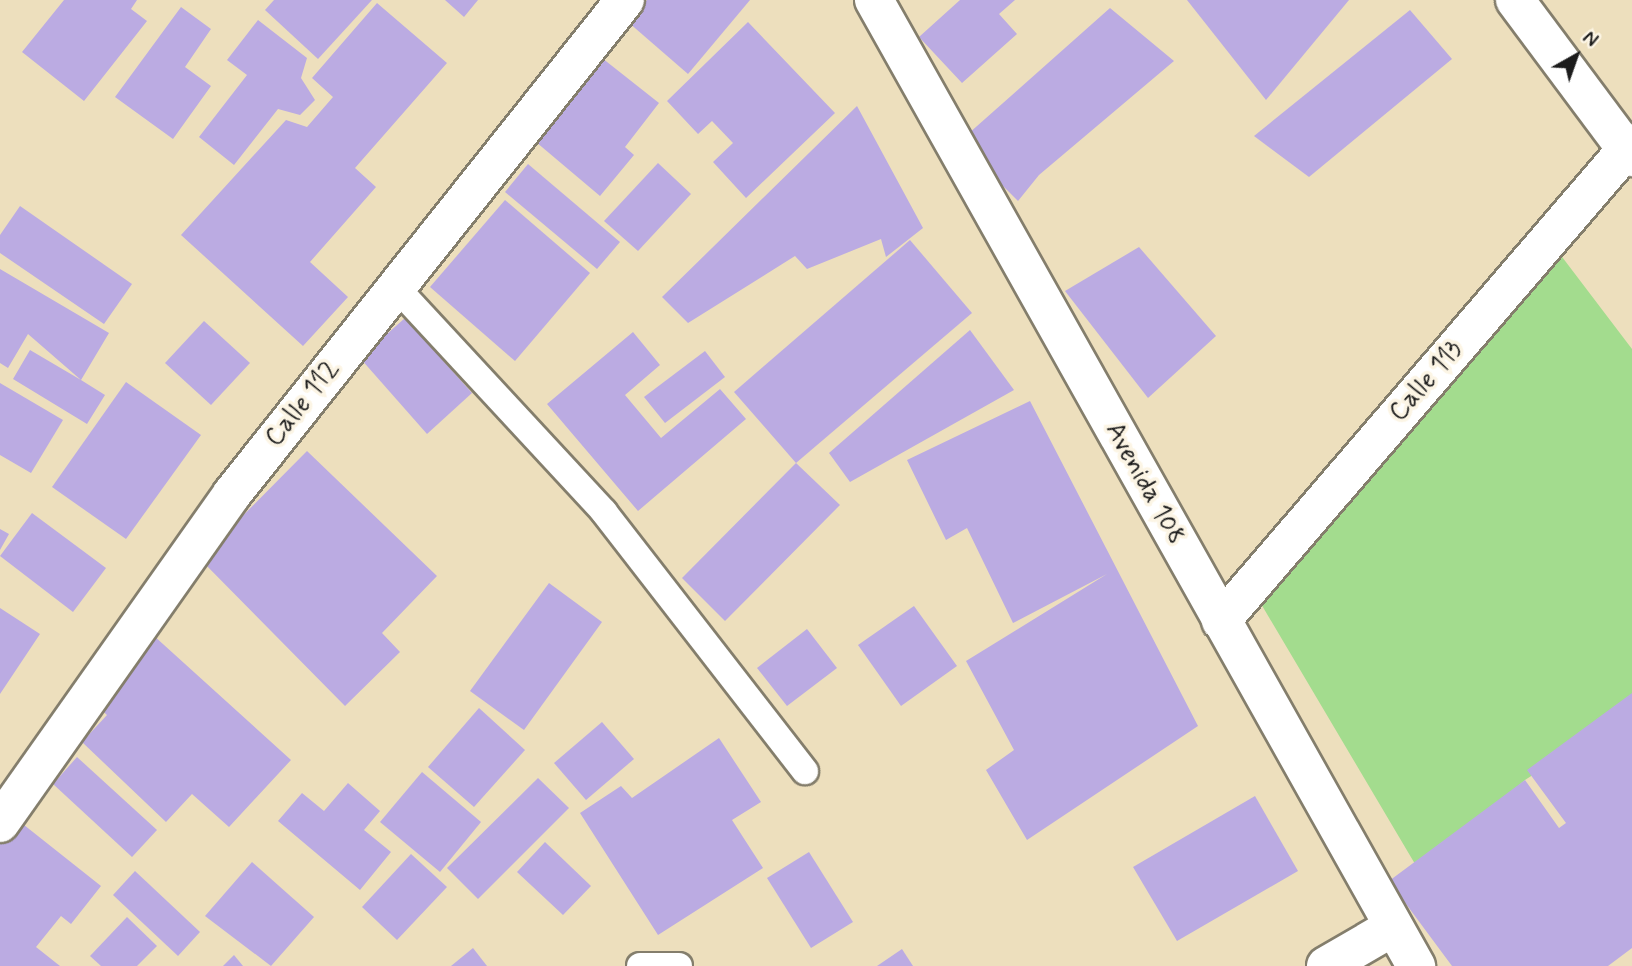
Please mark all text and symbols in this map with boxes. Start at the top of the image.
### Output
north arrow [1541,21,1611,91]
text: N [1577,26,1603,53]
street label: Calle 113 [1384,335,1470,429]
street label: Calle 112 [260,355,346,453]
street label: Avenida 108 [1098,417,1190,551]

